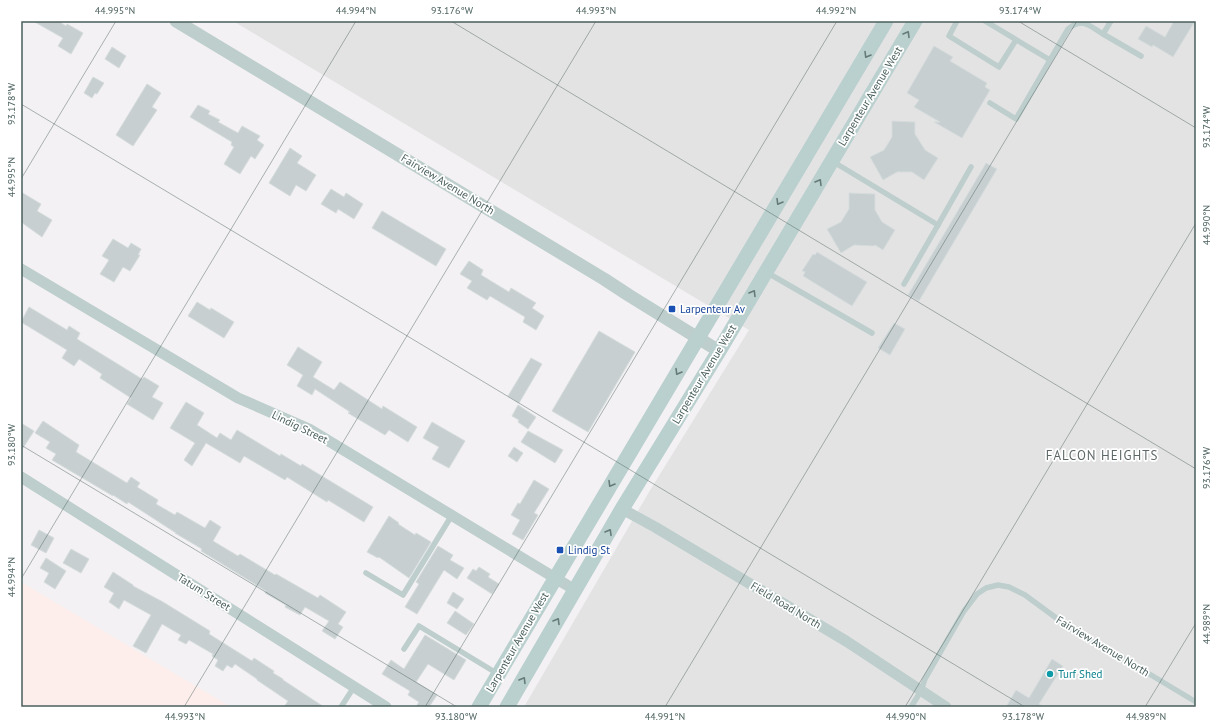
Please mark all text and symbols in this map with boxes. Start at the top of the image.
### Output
text: 44.995°N [95,4,135,17]
text: 44.994°N [336,4,376,17]
text: 93.176°W [431,4,474,17]
text: 44.993°N [576,4,616,17]
text: 44.992°N [816,4,856,17]
text: 93.174°W [999,4,1042,17]
one-way arrow [903,31,910,38]
street label: Larpenteur Avenue West [835,44,905,148]
one-way arrow [864,51,871,58]
text: 93.178°W [5,82,18,125]
text: 93.174°W [1200,105,1213,148]
street label: Fairview Avenue North [399,151,497,217]
text: 44.995°N [5,157,18,197]
one-way arrow [815,179,822,186]
one-way arrow [776,198,783,205]
text: 44.990°N [1200,205,1213,245]
one-way arrow [748,290,756,297]
place label: Larpenteur Av [680,302,746,316]
marker: Larpenteur Av [667,304,677,314]
street label: Larpenteur Avenue West [669,322,739,426]
one-way arrow [675,368,682,375]
street label: Lindig Street [270,407,330,447]
text: 93.180°W [5,423,18,466]
text: 93.176°W [1200,446,1213,489]
district label: FALCON HEIGHTS [1046,447,1158,464]
one-way arrow [608,480,615,487]
one-way arrow [604,529,611,536]
place label: Lindig St [568,543,610,557]
marker: Lindig St [555,545,565,555]
text: 44.994°N [5,557,18,597]
street label: Tatum Street [175,570,233,614]
street label: Field Road North [748,578,824,632]
street label: Larpenteur Avenue West [483,589,552,695]
text: 44.989°N [1200,604,1213,644]
street label: Fairview Avenue North [1054,613,1152,679]
one-way arrow [553,618,560,625]
place label: Turf Shed [1058,667,1103,681]
marker: Turf Shed [1045,669,1055,679]
one-way arrow [518,677,525,684]
text: 44.993°N [165,710,205,723]
text: 93.180°W [435,710,478,723]
text: 44.991°N [645,710,685,723]
text: 44.990°N [886,710,926,723]
text: 93.178°W [1002,710,1045,723]
text: 44.989°N [1126,710,1166,723]

